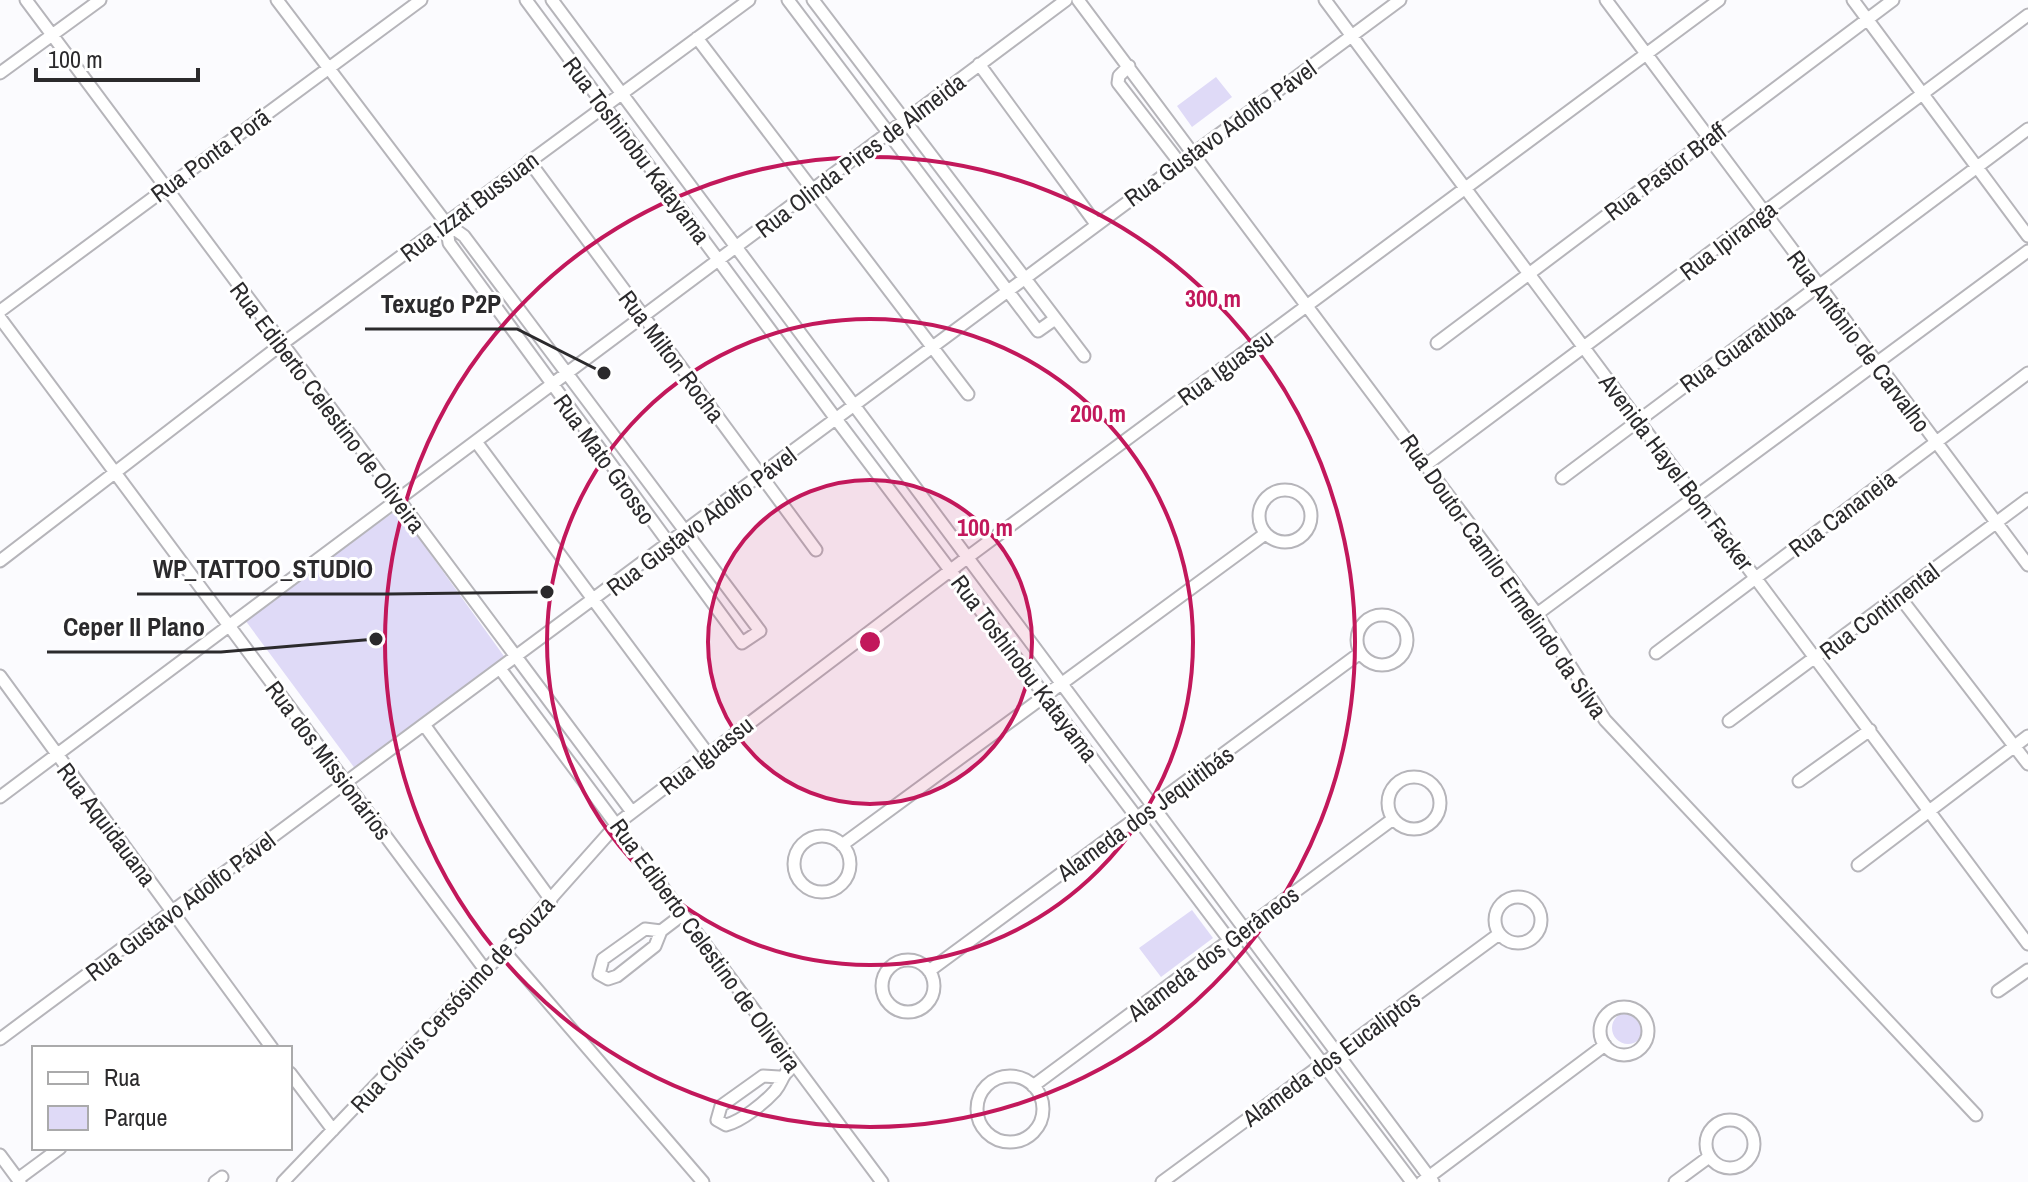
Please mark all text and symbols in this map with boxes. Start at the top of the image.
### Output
scale bar [36,32,198,82]
text: 100 m [48,43,103,75]
street label: Rua Toshinobu Katayama [556,50,718,250]
street label: Rua Gustavo Adolfo Pável [1118,53,1322,213]
street label: Rua Olinda Pires de Almeida [749,65,971,244]
street label: Rua Ponta Porã [144,101,276,209]
street label: Rua Pastor Braff [1597,114,1733,227]
street label: Rua Izzat Bussuan [393,144,545,268]
street label: Rua Ipiranga [1673,193,1783,287]
street label: Rua Antônio de Carvalho [1780,244,1938,438]
street label: Rua Ediberto Celestino de Oliveira [223,275,433,539]
callout: Texugo P2P [365,279,517,329]
text: 300 m [1185,282,1241,314]
street label: Rua Milton Rocha [612,283,732,429]
text: Texugo P2P [381,286,501,321]
street label: Rua Guaratuba [1673,294,1801,399]
street label: Rua Iguassu [1171,322,1279,412]
street label: Avenida Hayel Bom Facker [1592,366,1762,577]
street label: Rua Mato Grosso [547,387,663,531]
text: 200 m [1070,397,1126,429]
street label: Rua Doutor Camilo Ermelindo da Silva [1393,427,1615,725]
street label: Rua Gustavo Adolfo Pável [600,439,802,603]
street label: Rua Cananeia [1782,462,1902,564]
text: 100 m [957,511,1013,543]
callout: WP_TATTOO_STUDIO [137,544,389,594]
text: WP_TATTOO_STUDIO [153,551,373,586]
street label: Rua Continental [1813,555,1945,667]
street label: Rua Toshinobu Katayama [944,568,1106,768]
callout: Ceper II Plano [47,602,221,652]
text: Ceper II Plano [63,609,205,644]
centre of rings [856,628,884,656]
street label: Rua dos Missionários [259,674,399,846]
street label: Rua Iguassu [653,708,759,802]
street label: Alameda dos Jequitibás [1049,738,1240,889]
street label: Rua Aquidauana [50,756,164,892]
street label: Rua Ediberto Celestino de Oliveira [603,812,809,1078]
street label: Rua Gustavo Adolfo Pável [79,824,281,988]
street label: Alameda dos Gerâneos [1120,878,1305,1029]
street label: Rua Clóvis Cersósimo de Souza [343,889,561,1119]
street label: Alameda dos Eucaliptos [1235,983,1426,1134]
legend [32,1046,292,1150]
text: Rua [104,1061,140,1093]
text: Parque [104,1101,167,1133]

